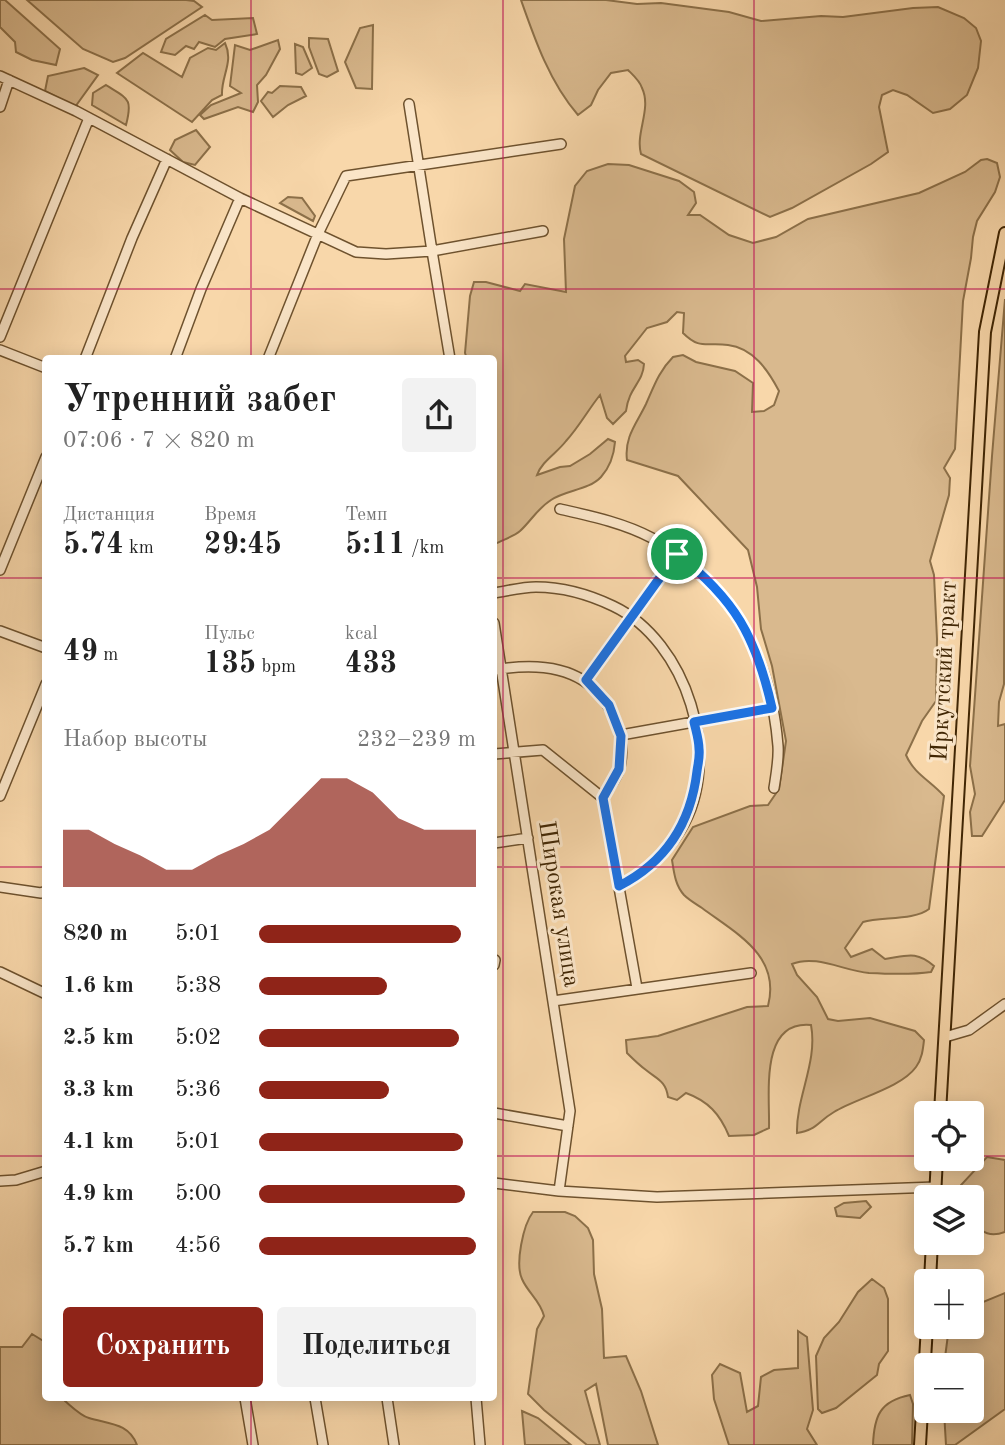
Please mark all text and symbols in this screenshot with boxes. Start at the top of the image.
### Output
button: share [402,378,476,452]
text: Утренний забег [63,382,336,420]
text: 07:06 · 7 × 820 m [63,429,255,452]
text: Дистанция [63,506,155,525]
text: Время [204,506,257,525]
text: Темп [345,506,387,525]
pin [647,524,707,584]
text: 5.74 [63,530,124,560]
text: 29:45 [204,530,282,560]
text: 5:11 [345,530,406,560]
icon: arrive [658,535,696,573]
text: km [124,539,154,558]
text: /km [406,539,444,558]
street label: Иркутский тракт [928,580,962,762]
text: Пульс [204,625,255,644]
text: kcal [345,625,378,644]
text: 49 [63,637,98,667]
text: m [98,646,118,665]
text: 135 [204,649,256,679]
text: 433 [345,649,397,679]
text: bpm [256,658,296,677]
text: Набор высоты [63,728,207,751]
text: 232–239 m [357,728,476,751]
street label: Широкая улица [533,819,583,989]
text: 820 m [63,922,128,945]
text: 5:01 [175,922,221,945]
text: 1.6 km [63,974,134,997]
text: 5:38 [175,974,221,997]
text: 2.5 km [63,1026,134,1049]
text: 5:02 [175,1026,221,1049]
text: 3.3 km [63,1078,134,1101]
text: 5:36 [175,1078,221,1101]
map controls [914,1101,984,1423]
button: locate [914,1101,984,1171]
text: 4.1 km [63,1130,134,1153]
text: 5:01 [175,1130,221,1153]
text: 4.9 km [63,1182,134,1205]
text: 5:00 [175,1182,221,1205]
button: layers [914,1185,984,1255]
text: 5.7 km [63,1234,134,1257]
text: 4:56 [175,1234,221,1257]
button: + [914,1269,984,1339]
button: Сохранить [63,1307,263,1387]
button: Поделиться [277,1307,476,1387]
button: − [914,1353,984,1423]

